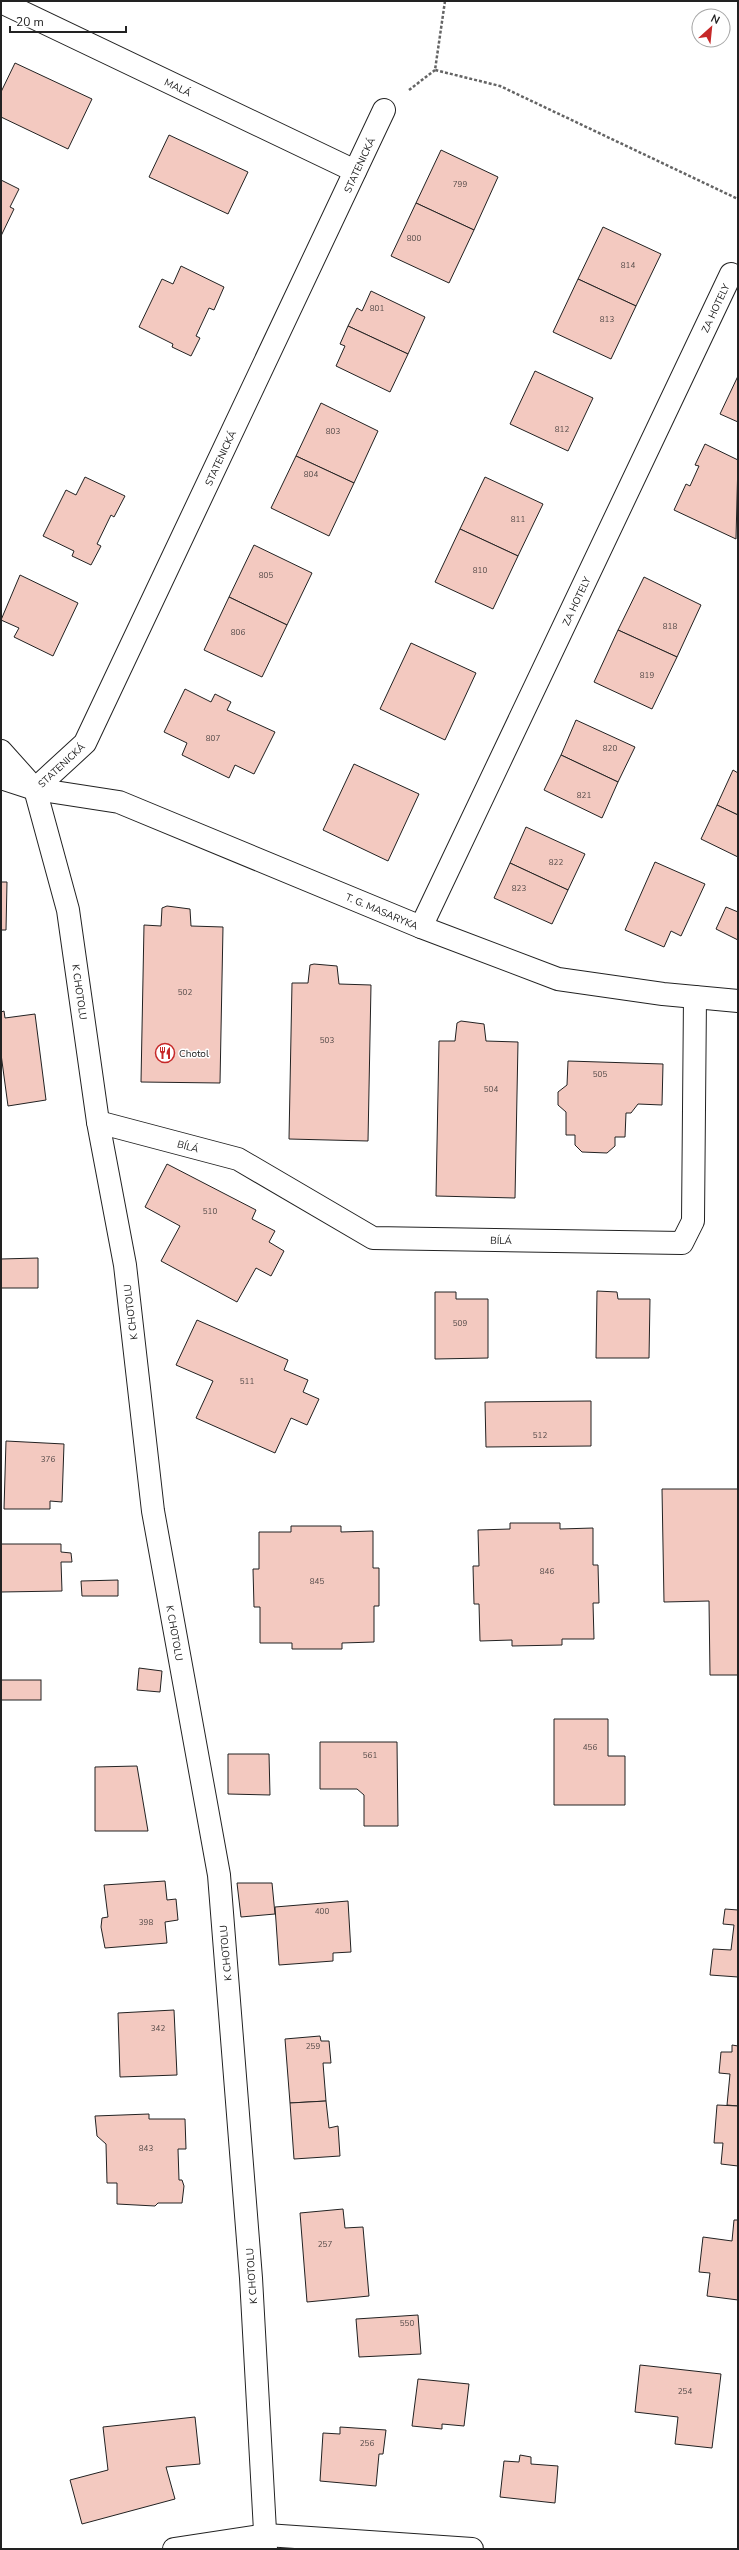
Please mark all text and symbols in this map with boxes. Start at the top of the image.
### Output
scale bar [10,8,126,34]
north arrow [691,8,731,48]
text: N [708,11,722,28]
text: 20 m [16,14,44,30]
street label: MALÁ [162,75,194,101]
street label: STATENICKÁ [341,135,379,195]
house number: 799 [453,179,467,190]
house number: 800 [407,233,421,244]
house number: 814 [621,260,635,271]
street label: ZA HOTELY [698,281,734,335]
house number: 801 [370,303,384,314]
house number: 813 [600,314,614,325]
house number: 812 [555,424,569,435]
house number: 803 [326,426,340,437]
street label: STATENICKÁ [202,428,240,488]
house number: 804 [304,469,318,480]
house number: 811 [511,514,525,525]
house number: 810 [473,565,487,576]
house number: 805 [259,570,273,581]
street label: ZA HOTELY [559,574,595,628]
house number: 818 [663,621,677,632]
house number: 806 [231,627,245,638]
house number: 819 [640,670,654,681]
house number: 807 [206,733,220,744]
street label: STATENICKÁ [35,740,89,791]
house number: 820 [603,743,617,754]
house number: 821 [577,790,591,801]
house number: 822 [549,857,563,868]
house number: 823 [512,883,526,894]
street label: T. G. MASARYKA [343,890,421,934]
street label: K CHOTOLU [68,963,90,1021]
house number: 502 [178,987,192,998]
house number: 503 [320,1035,334,1046]
restaurant icon: Chotol [154,1042,176,1064]
place label: Chotol [179,1047,209,1061]
house number: 505 [593,1069,607,1080]
house number: 504 [484,1084,498,1095]
street label: BÍLÁ [175,1137,201,1157]
house number: 510 [203,1206,217,1217]
street label: BÍLÁ [490,1234,513,1248]
street label: K CHOTOLU [121,1283,141,1341]
house number: 509 [453,1318,467,1329]
house number: 511 [240,1376,254,1387]
house number: 512 [533,1430,547,1441]
house number: 376 [41,1454,55,1465]
house number: 846 [540,1566,554,1577]
house number: 845 [310,1576,324,1587]
street label: K CHOTOLU [162,1604,186,1662]
house number: 456 [583,1742,597,1753]
house number: 561 [363,1750,377,1761]
house number: 400 [315,1906,329,1917]
house number: 398 [139,1917,153,1928]
street label: K CHOTOLU [217,1924,235,1981]
house number: 342 [151,2023,165,2034]
house number: 259 [306,2041,320,2052]
house number: 843 [139,2143,153,2154]
house number: 257 [318,2239,332,2250]
street label: K CHOTOLU [243,2247,261,2304]
house number: 550 [400,2318,414,2329]
house number: 254 [678,2386,692,2397]
house number: 256 [360,2438,374,2449]

